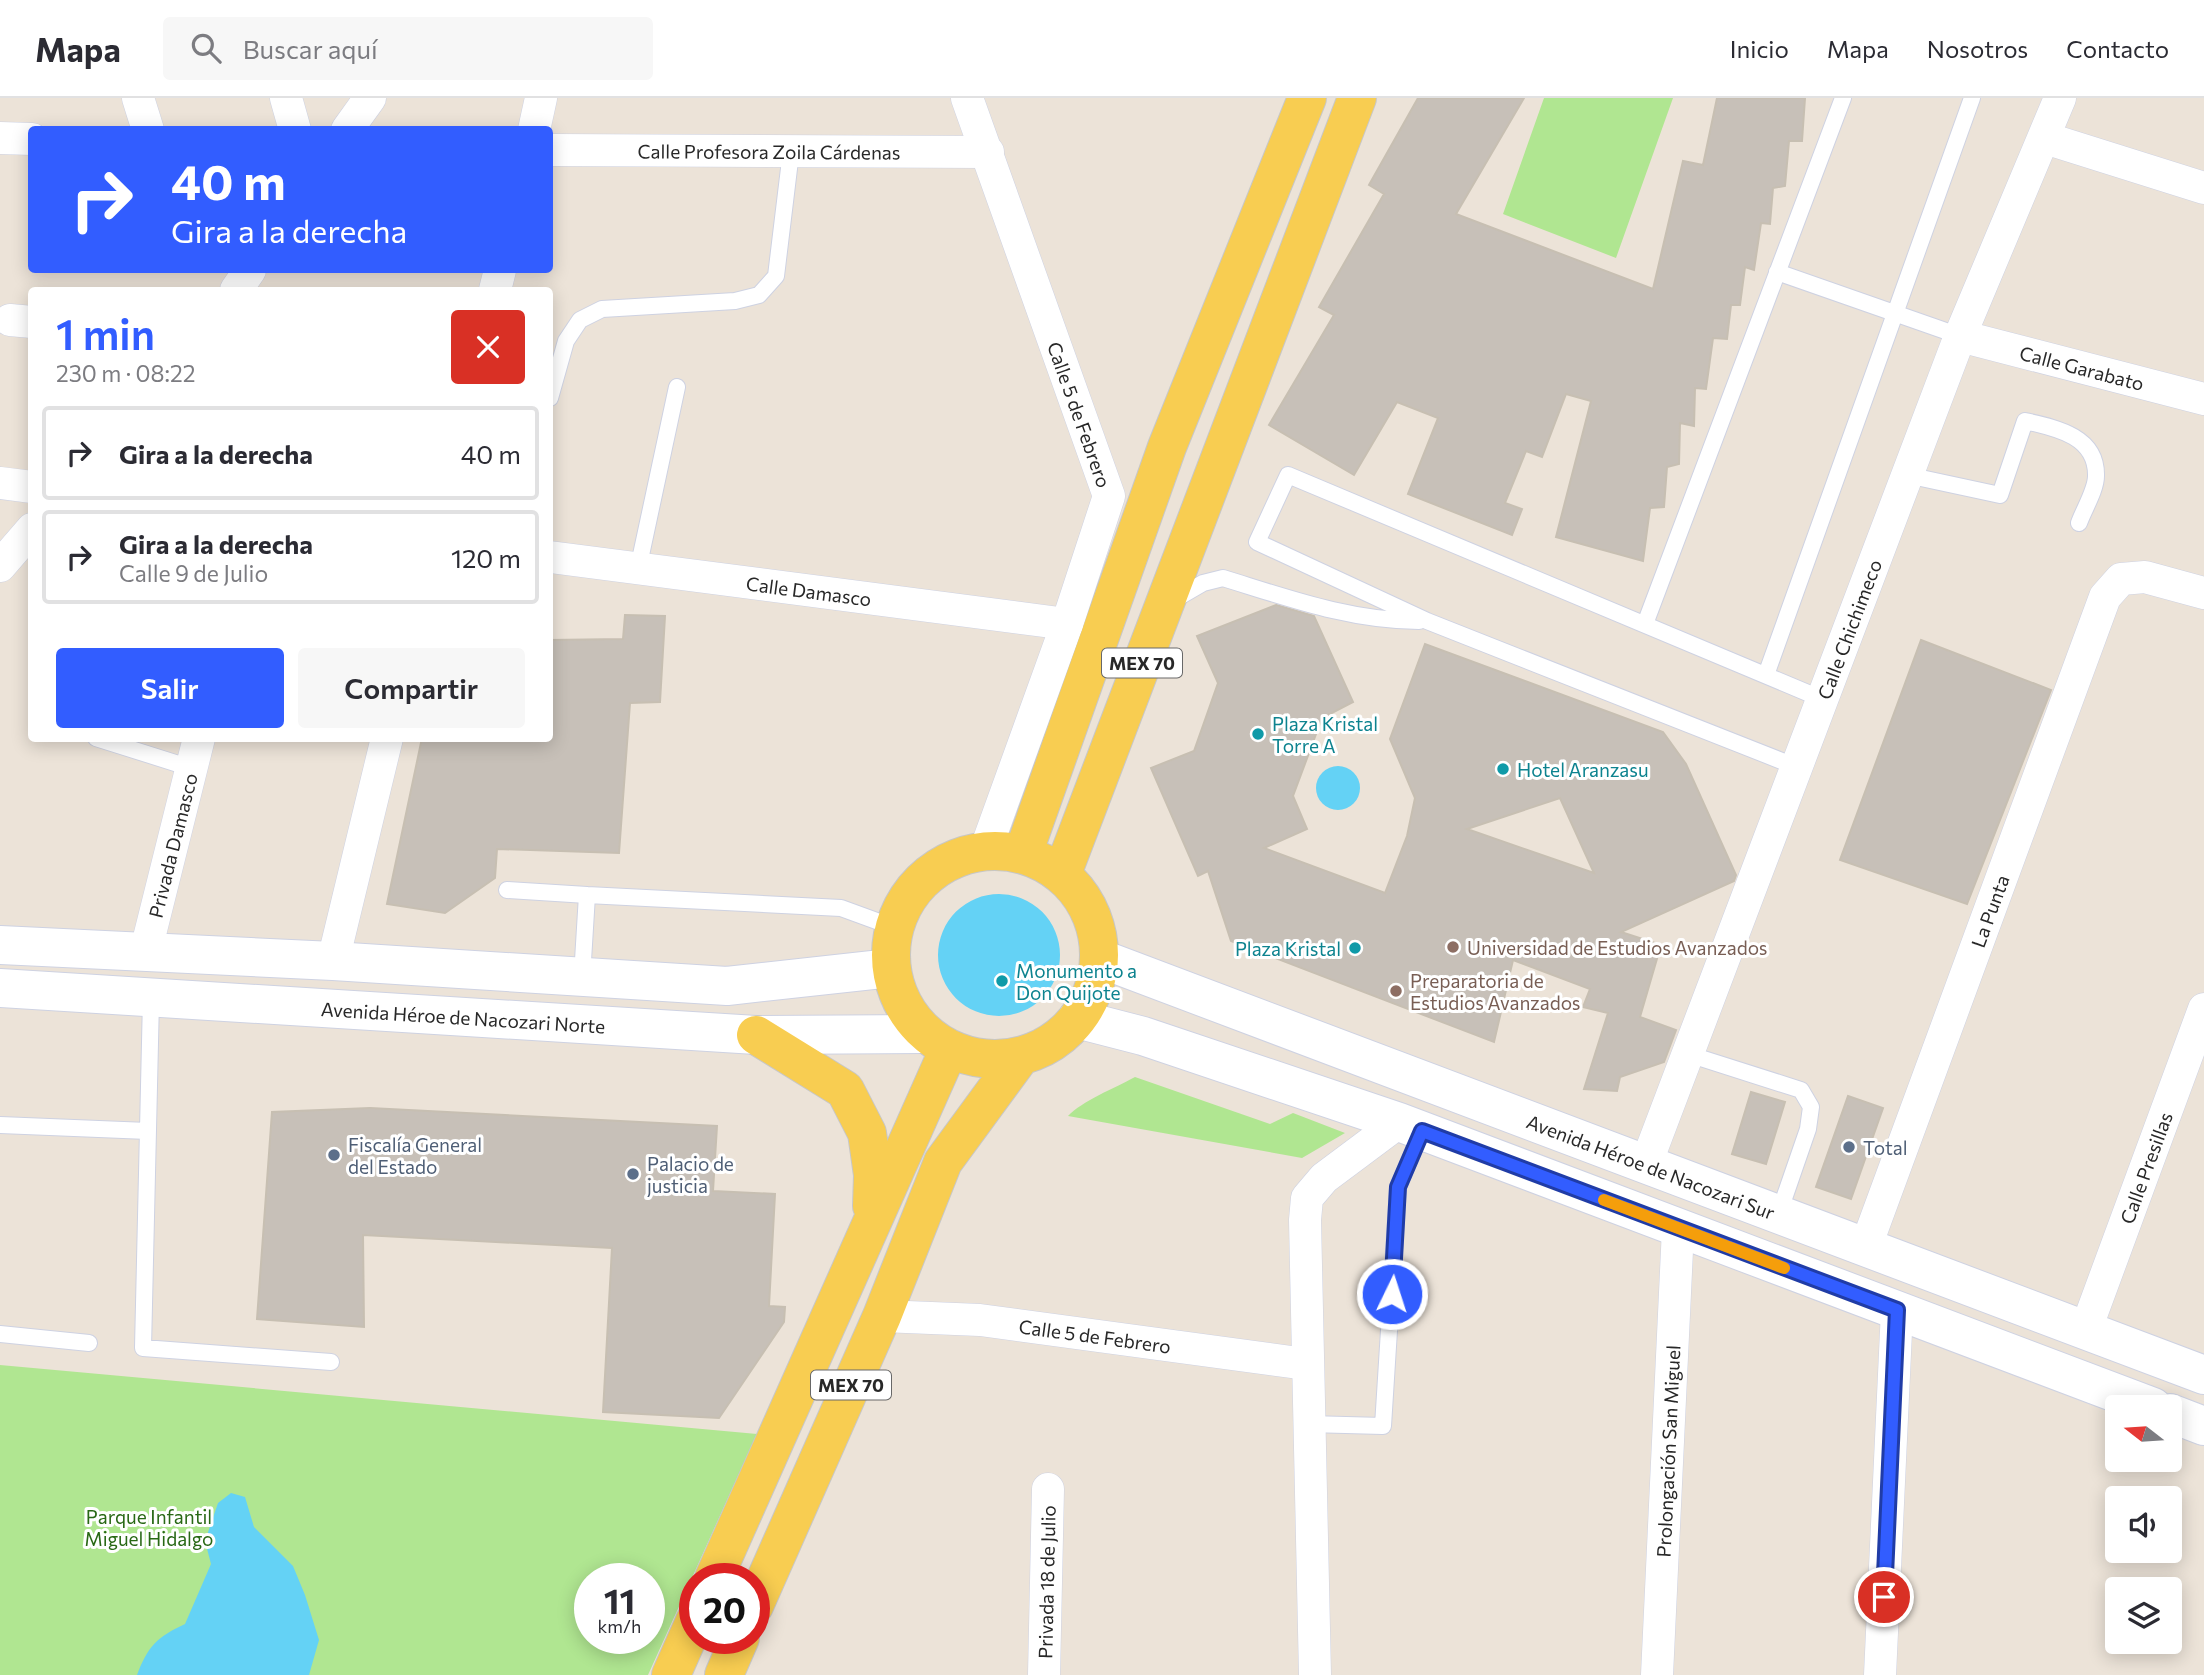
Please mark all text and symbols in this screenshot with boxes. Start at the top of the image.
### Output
search box [163,17,653,80]
text: Mapa [35,28,121,69]
icon: search [187,29,225,67]
text: Buscar aquí [243,33,378,64]
text: Inicio [1730,34,1789,63]
text: Mapa [1827,34,1889,63]
text: Nosotros [1927,34,2028,63]
text: Contacto [2066,34,2169,63]
street label: Calle Profesora Zoila Cárdenas [638,139,900,163]
text: 40 m [171,150,286,210]
icon: right [56,154,147,245]
text: Gira a la derecha [171,210,407,250]
text: 1 min [56,307,155,359]
button: close [451,310,525,384]
street label: Calle 5 de Febrero [1043,338,1116,490]
street label: Calle Garabato [2017,340,2147,395]
text: 230 m · 08:22 [56,359,196,387]
icon: right [60,434,98,472]
text: Gira a la derecha [119,438,313,469]
text: 40 m [461,438,521,469]
text: Gira a la derecha [119,528,313,559]
icon: right [60,538,98,576]
text: 120 m [451,542,521,573]
street label: Calle Chichimeco [1812,556,1886,702]
text: Calle 9 de Julio [119,559,268,587]
street label: Calle Damasco [745,571,873,610]
button: Salir [56,648,284,728]
button: Compartir [298,648,525,728]
road number: MEX 70 [1102,648,1182,678]
place label: Plaza Kristal Torre A [1272,712,1378,757]
marker: Plaza Kristal Torre A [1250,726,1266,742]
place label: Hotel Aranzasu [1517,758,1649,781]
marker: Hotel Aranzasu [1495,761,1511,777]
street label: Privada Damasco [143,770,201,920]
street label: La Punta [1966,872,2013,950]
place label: Universidad de Estudios Avanzados [1467,936,1767,959]
place label: Plaza Kristal [1235,937,1341,960]
marker: Universidad de Estudios Avanzados [1445,939,1461,955]
marker: Plaza Kristal [1347,940,1363,956]
place label: Monumento a Don Quijote [1016,959,1137,1004]
place label: Preparatoria de Estudios Avanzados [1410,969,1580,1014]
marker: Monumento a Don Quijote [994,973,1010,989]
marker: Preparatoria de Estudios Avanzados [1388,983,1404,999]
street label: Avenida Héroe de Nacozari Norte [320,996,606,1037]
street label: Avenida Héroe de Nacozari Sur [1524,1109,1779,1224]
street label: Calle Presillas [2114,1109,2177,1227]
place label: Fiscalía General del Estado [348,1133,482,1178]
place label: Total [1863,1136,1907,1159]
marker: Total [1841,1139,1857,1155]
marker: Fiscalía General del Estado [326,1147,342,1163]
place label: Palacio de justicia [647,1152,734,1197]
marker: Palacio de justicia [625,1166,641,1182]
position arrow [1355,1257,1429,1331]
street label: Calle 5 de Febrero [1017,1314,1172,1357]
street label: Prolongación San Miguel [1651,1345,1684,1558]
road number: MEX 70 [811,1370,891,1400]
north arrow [2105,1395,2182,1472]
map controls [2105,1395,2182,1654]
button: sound [2105,1486,2182,1563]
park label: Parque Infantil Miguel Hidalgo [85,1505,213,1550]
street label: Privada 18 de Julio [1033,1505,1059,1659]
speed limit sign: 20 [679,1563,770,1654]
pin [1854,1567,1914,1627]
button: layers [2105,1577,2182,1654]
text: 11 [604,1578,635,1621]
icon: arrive [1865,1578,1903,1616]
text: km/h [598,1615,641,1637]

